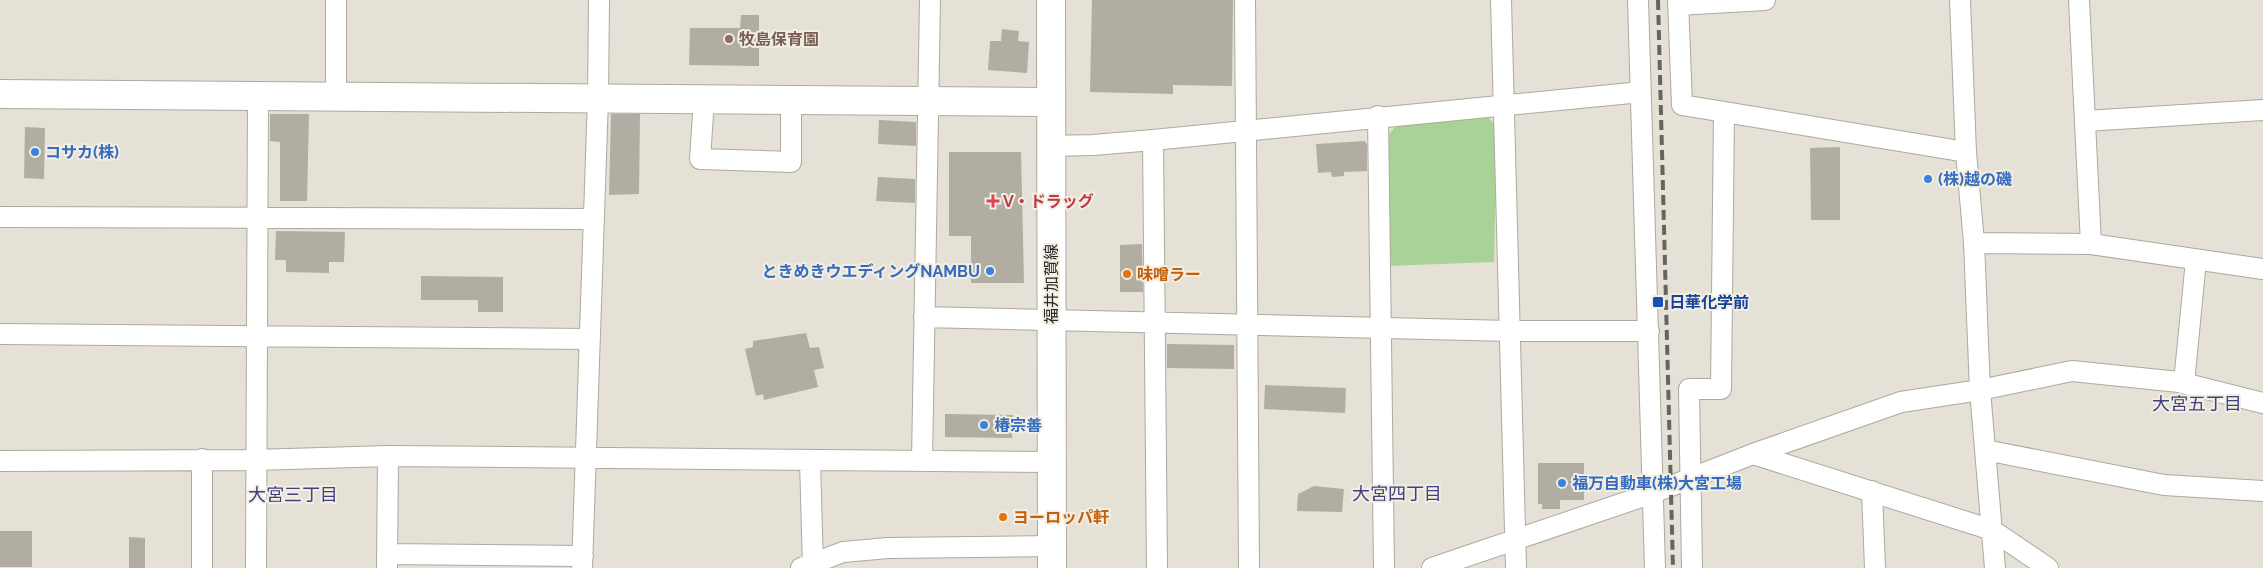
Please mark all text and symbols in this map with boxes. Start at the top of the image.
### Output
place label: 牧島保育園 [739,30,819,49]
marker: 牧島保育園 [723,33,735,45]
place label: コサカ(株) [45,143,119,162]
marker: コサカ(株) [29,146,41,158]
place label: (株)越の磯 [1938,170,2012,189]
marker: (株)越の磯 [1922,173,1934,185]
place label: V・ドラッグ [1003,192,1094,211]
marker: V・ドラッグ [987,195,999,207]
street label: 福井加賀線 [1042,244,1061,324]
place label: ときめきウエディングNAMBU [761,262,980,281]
marker: ときめきウエディングNAMBU [984,265,996,277]
place label: 味噌ラー [1137,265,1201,284]
marker: 味噌ラー [1121,268,1133,280]
place label: 日華化学前 [1669,293,1749,312]
marker: 日華化学前 [1651,295,1665,309]
district label: 大宮五丁目 [2152,393,2242,414]
place label: 椿宗善 [994,416,1042,435]
marker: 椿宗善 [978,419,990,431]
place label: 福万自動車(株)大宮工場 [1572,474,1742,493]
marker: 福万自動車(株)大宮工場 [1556,477,1568,489]
district label: 大宮四丁目 [1352,483,1442,504]
district label: 大宮三丁目 [248,484,338,505]
place label: ヨーロッパ軒 [1013,508,1109,527]
marker: ヨーロッパ軒 [997,511,1009,523]

